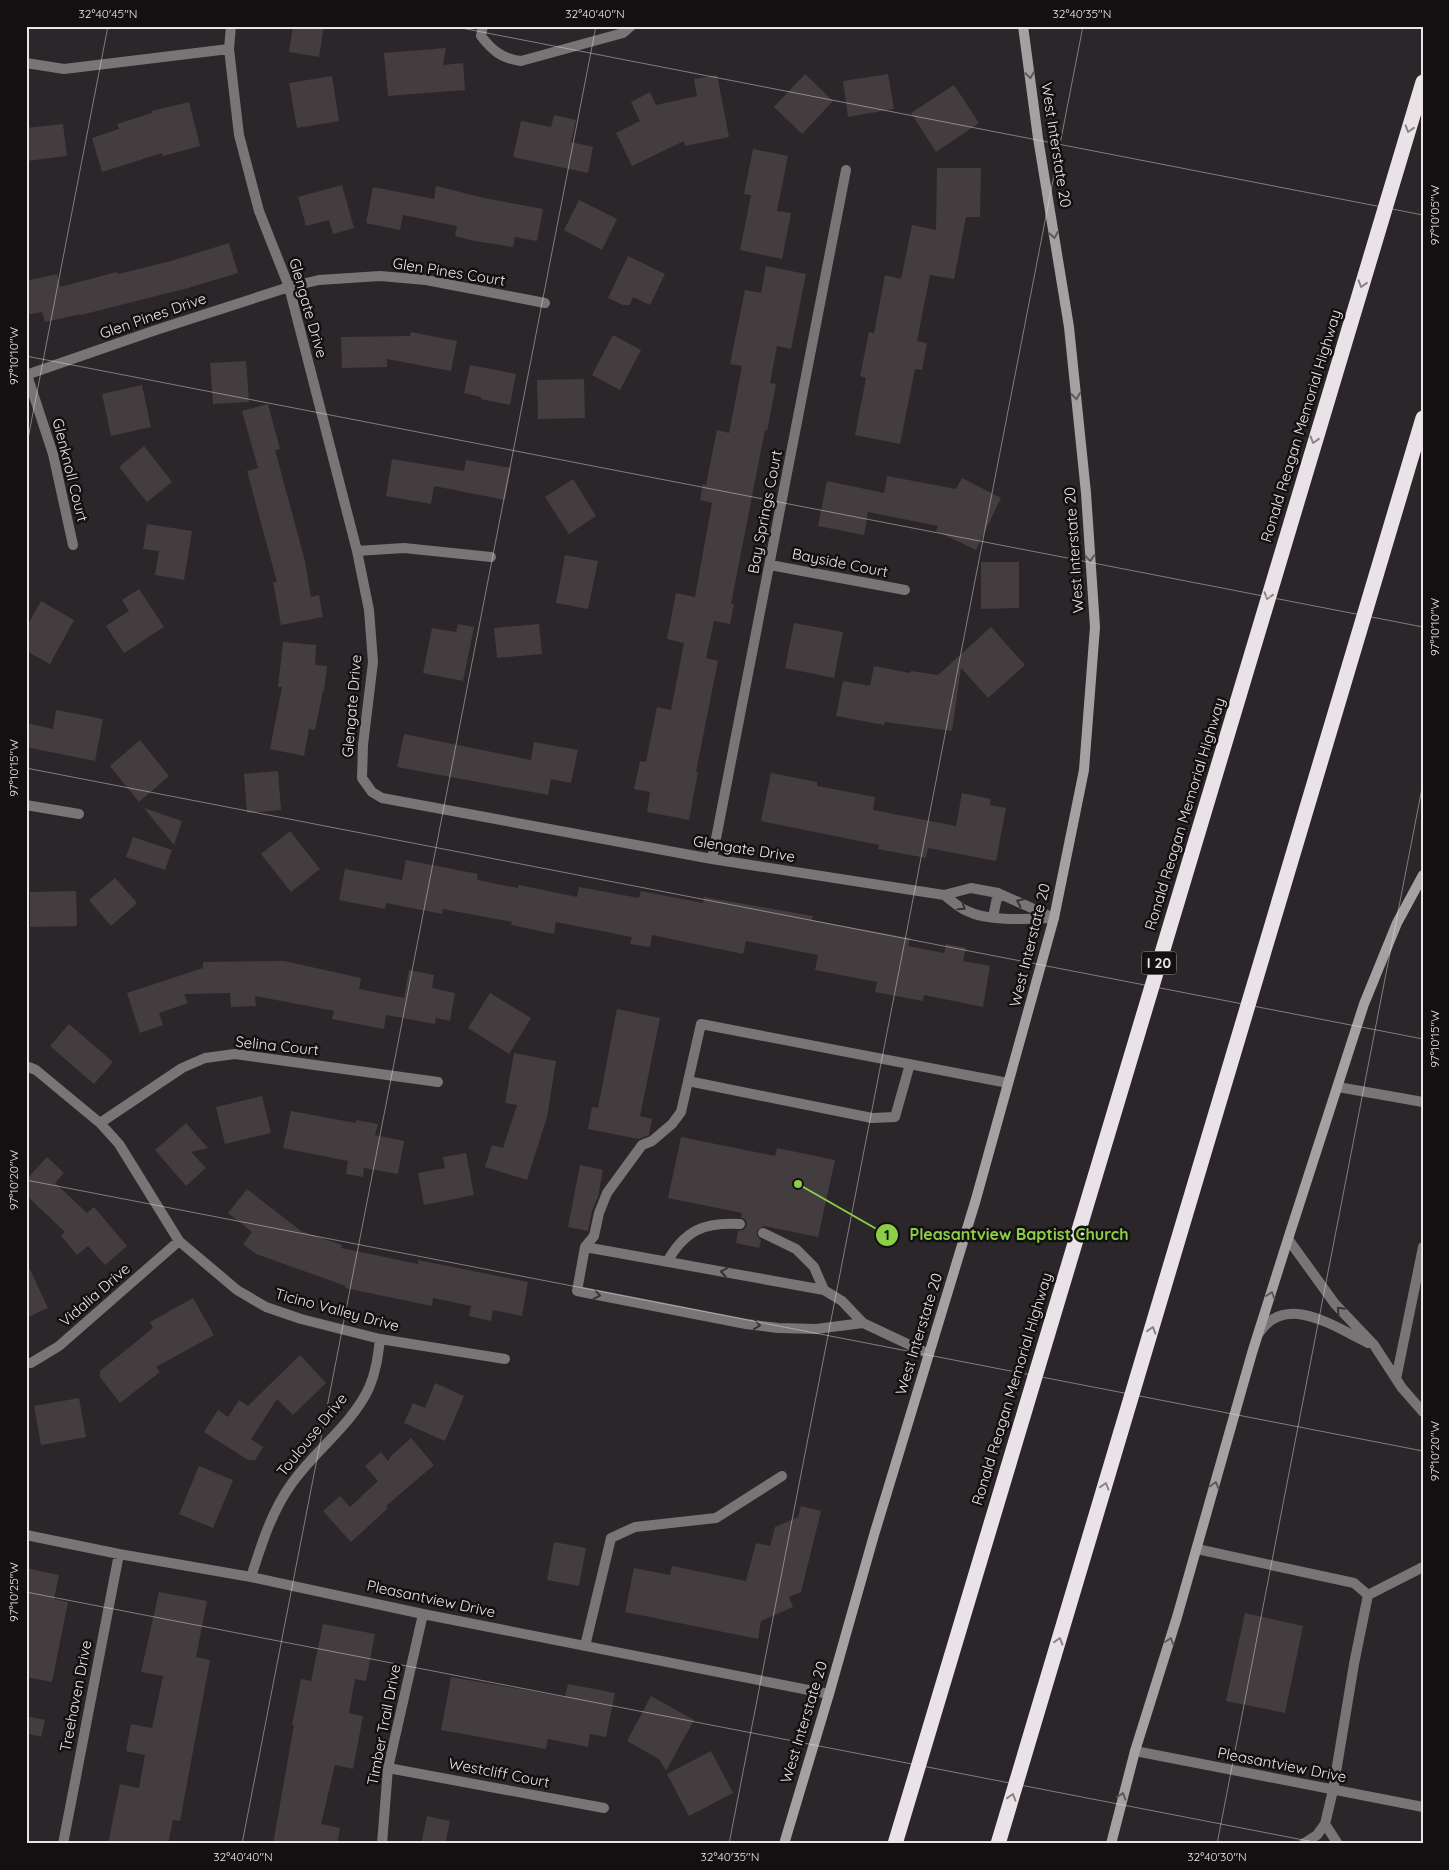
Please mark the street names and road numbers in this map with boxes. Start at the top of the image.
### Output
street label: West Interstate 20 [1037,81,1076,209]
street label: Glen Pines Court [391,253,507,290]
street label: Glengate Drive [285,256,332,360]
street label: Glen Pines Drive [97,288,209,343]
street label: Ronald Reagan Memorial Highway [1256,307,1345,544]
street label: Glenknoll Court [48,416,93,524]
street label: Bay Springs Court [743,449,786,575]
street label: West Interstate 20 [1060,486,1087,614]
street label: Bayside Court [790,544,890,581]
street label: Glengate Drive [338,654,365,758]
street label: Ronald Reagan Memorial Highway [1140,695,1229,932]
street label: Glengate Drive [692,831,796,866]
street label: West Interstate 20 [1005,881,1054,1009]
road number: I 20 [1142,951,1176,974]
street label: Selina Court [234,1032,320,1059]
street label: Vidalia Drive [55,1259,134,1330]
street label: West Interstate 20 [891,1270,946,1397]
street label: Ronald Reagan Memorial Highway [967,1270,1056,1507]
street label: Ticino Valley Drive [273,1284,401,1335]
street label: Toulouse Drive [272,1389,351,1480]
street label: Pleasantview Drive [365,1576,497,1621]
street label: Treehaven Drive [55,1639,96,1753]
street label: West Interstate 20 [776,1658,831,1785]
street label: Timber Trail Drive [362,1663,405,1787]
street label: Pleasantview Drive [1216,1743,1348,1786]
street label: Westcliff Court [447,1753,551,1792]

